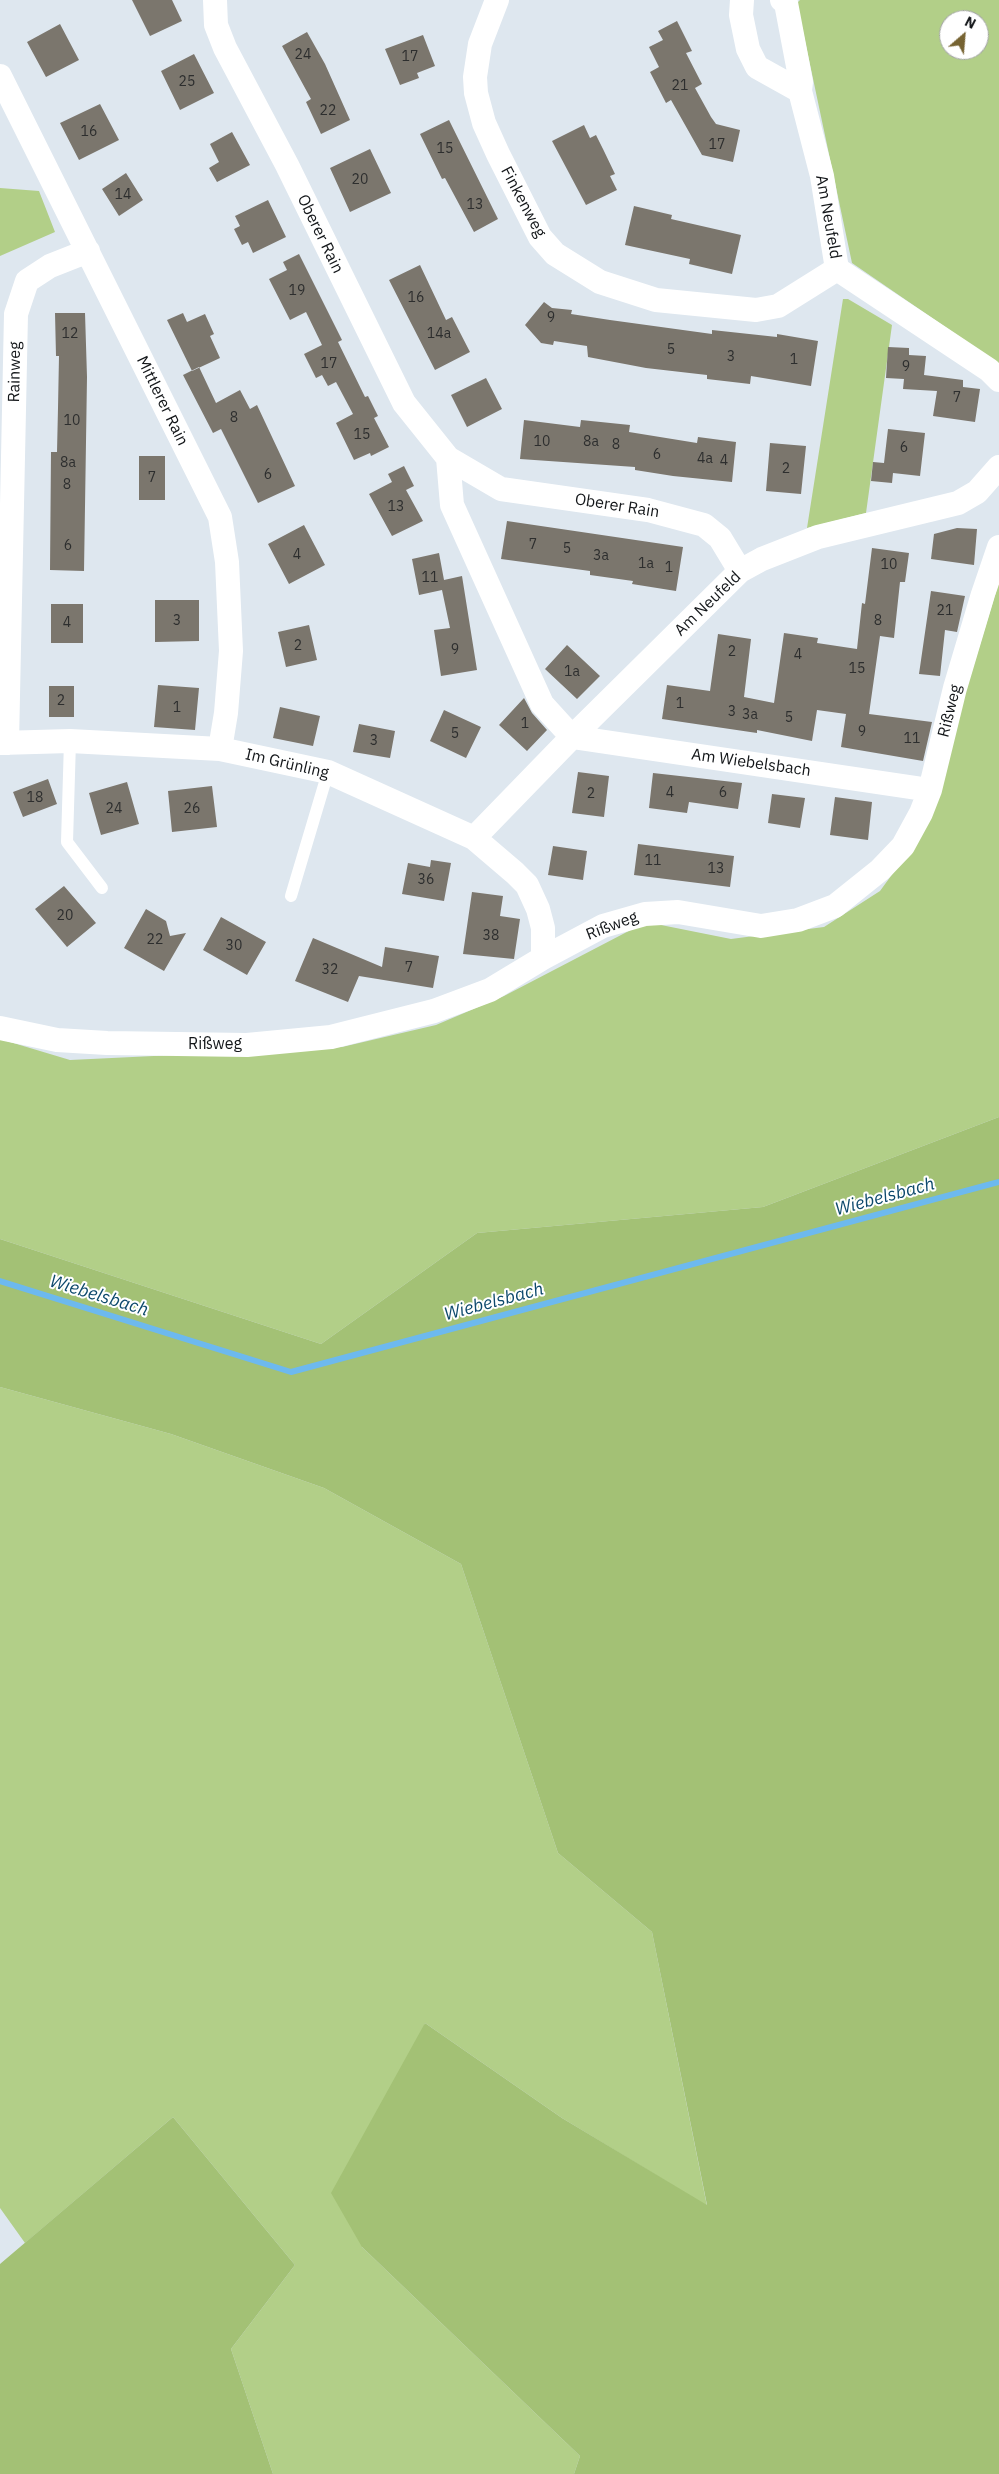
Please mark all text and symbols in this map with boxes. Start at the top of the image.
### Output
north arrow [939,10,989,60]
text: N [962,12,979,33]
house number: 24 [295,47,311,63]
house number: 17 [402,49,418,65]
house number: 25 [179,74,195,90]
house number: 21 [672,78,688,94]
house number: 22 [320,103,336,119]
house number: 16 [81,124,97,140]
house number: 17 [709,137,725,153]
house number: 15 [437,141,453,157]
street label: Finkenweg [496,163,550,241]
house number: 20 [352,172,368,188]
street label: Am Neufeld [811,174,845,260]
house number: 14 [115,187,131,203]
street label: Oberer Rain [293,191,347,277]
house number: 13 [467,197,483,213]
house number: 19 [289,283,305,299]
house number: 16 [408,290,424,306]
house number: 9 [547,310,555,326]
house number: 12 [62,326,78,342]
house number: 14a [427,326,451,342]
street label: Rainweg [5,341,25,403]
house number: 5 [667,342,675,358]
house number: 3 [727,349,735,365]
house number: 1 [790,352,798,368]
street label: Mittlerer Rain [132,353,192,449]
house number: 17 [321,356,337,372]
house number: 9 [902,359,910,375]
house number: 7 [953,390,961,406]
house number: 8 [230,410,238,426]
house number: 10 [64,413,80,429]
house number: 15 [354,427,370,443]
house number: 10 [534,434,550,450]
house number: 8a [583,434,599,450]
house number: 8 [612,437,620,453]
house number: 6 [900,440,908,456]
house number: 6 [653,447,661,463]
house number: 4a [697,451,713,467]
house number: 4 [720,453,728,469]
house number: 8a [60,455,76,471]
house number: 2 [782,461,790,477]
house number: 6 [264,467,272,483]
house number: 7 [148,470,156,486]
house number: 8 [63,477,71,493]
street label: Oberer Rain [573,490,661,522]
house number: 13 [388,499,404,515]
house number: 7 [529,537,537,553]
house number: 6 [64,538,72,554]
house number: 5 [563,541,571,557]
house number: 4 [293,547,301,563]
house number: 3a [593,548,609,564]
house number: 1a [638,556,654,572]
house number: 10 [881,557,897,573]
house number: 1 [665,560,673,576]
street label: Am Neufeld [671,568,745,640]
house number: 11 [422,570,438,586]
house number: 21 [937,603,953,619]
house number: 3 [173,613,181,629]
house number: 8 [874,613,882,629]
house number: 4 [63,615,71,631]
house number: 2 [294,638,302,654]
house number: 9 [451,642,459,658]
house number: 2 [728,644,736,660]
house number: 4 [794,647,802,663]
house number: 15 [849,661,865,677]
house number: 1a [564,664,580,680]
street label: Rißweg [934,683,966,739]
house number: 2 [57,693,65,709]
house number: 1 [676,696,684,712]
house number: 1 [173,700,181,716]
house number: 3 [728,704,736,720]
house number: 3a [742,707,758,723]
house number: 5 [785,710,793,726]
house number: 1 [521,716,529,732]
house number: 9 [858,724,866,740]
house number: 5 [451,726,459,742]
house number: 11 [904,731,920,747]
house number: 3 [370,733,378,749]
street label: Im Grünling [243,745,331,783]
street label: Am Wiebelsbach [690,745,812,781]
house number: 4 [666,785,674,801]
house number: 6 [719,785,727,801]
house number: 2 [587,786,595,802]
house number: 18 [27,790,43,806]
house number: 24 [106,801,122,817]
house number: 26 [184,801,200,817]
house number: 11 [645,853,661,869]
house number: 13 [708,861,724,877]
house number: 36 [418,872,434,888]
street label: Rißweg [583,907,641,945]
house number: 20 [57,908,73,924]
house number: 38 [483,928,499,944]
house number: 22 [147,932,163,948]
house number: 30 [226,938,242,954]
house number: 7 [405,960,413,976]
house number: 32 [322,962,338,978]
street label: Rißweg [188,1034,242,1054]
water label: Wiebelsbach [833,1173,937,1221]
water label: Wiebelsbach [47,1271,151,1321]
water label: Wiebelsbach [442,1278,546,1326]

